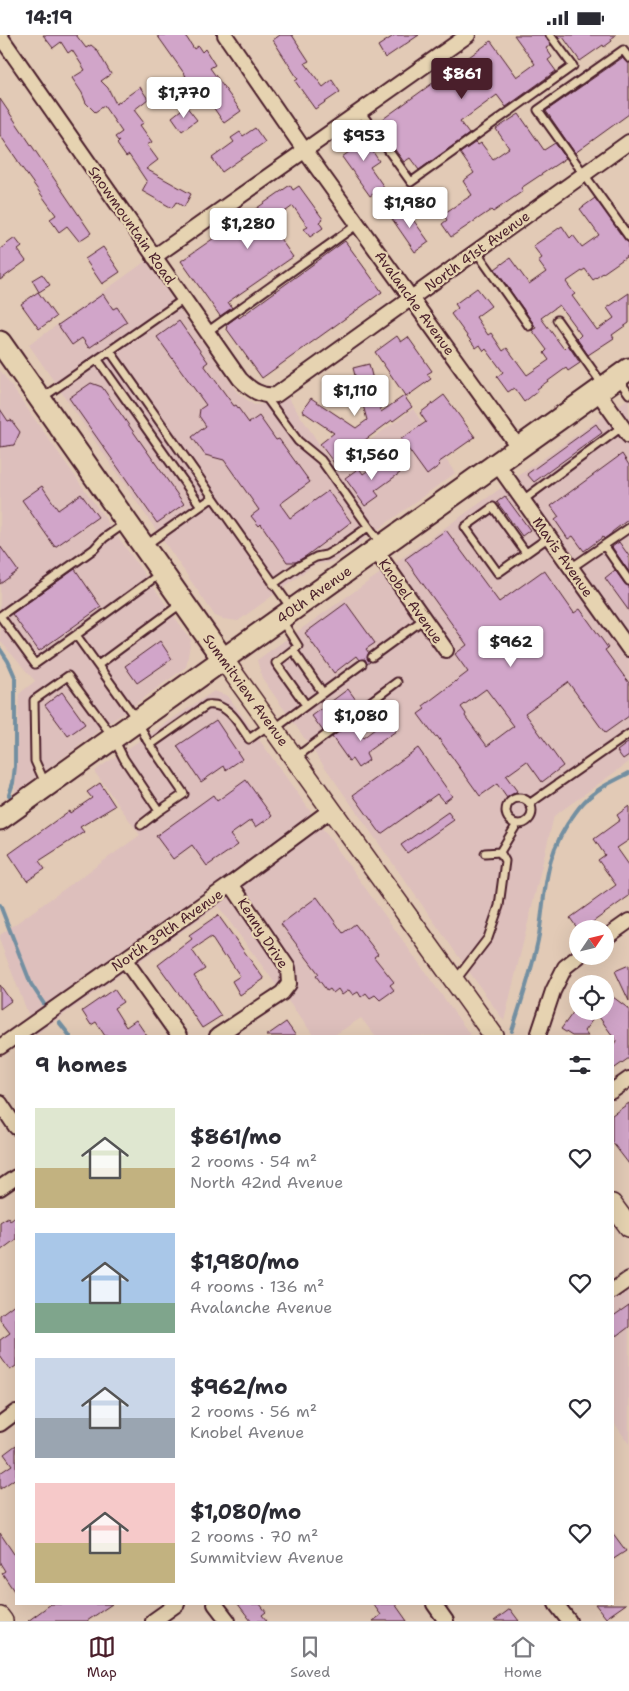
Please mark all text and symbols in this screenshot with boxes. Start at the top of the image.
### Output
text: 14:19 [25,5,72,30]
pin: $861 [432,57,492,100]
text: $861 [442,63,482,84]
pin: $1,770 [143,77,225,119]
text: $1,770 [158,82,210,103]
pin: $953 [334,119,394,162]
text: $953 [343,125,385,146]
street label: Snowmountain Road [84,162,180,288]
pin: $1,980 [369,187,451,229]
text: $1,980 [384,192,436,213]
pin: $1,280 [207,207,289,250]
street label: North 41st Avenue [421,207,533,295]
text: $1,280 [221,213,275,234]
street label: Avalanche Avenue [371,247,459,359]
pin: $1,110 [314,375,396,417]
text: $1,110 [333,380,377,401]
pin: $1,560 [331,439,413,481]
text: $1,560 [345,444,399,465]
street label: Mavis Avenue [529,513,597,601]
street label: Knobel Avenue [375,555,447,647]
street label: 40th Avenue [273,561,355,627]
pin: $962 [481,625,541,668]
street label: Summitview Avenue [199,630,293,750]
text: $962 [489,631,533,652]
pin: $1,080 [320,699,402,742]
text: $1,080 [334,705,388,726]
street label: North 39th Avenue [108,885,226,975]
street label: Kenny Drive [234,894,293,972]
north arrow [569,920,614,965]
map controls [569,920,614,1020]
button: locate [569,975,614,1020]
text: 9 homes [35,1051,127,1079]
icon: filters [566,1051,594,1079]
text: $861/mo [190,1123,282,1151]
icon: home [75,1128,135,1188]
icon: heart [566,1144,594,1172]
text: 2 rooms · 54 m² [190,1151,317,1172]
text: North 42nd Avenue [190,1172,343,1193]
text: $1,980/mo [190,1248,299,1276]
icon: home [75,1253,135,1313]
icon: heart [566,1269,594,1297]
text: 4 rooms · 136 m² [190,1276,324,1297]
text: Avalanche Avenue [190,1297,332,1318]
text: $962/mo [190,1373,288,1401]
icon: home [75,1378,135,1438]
icon: heart [566,1394,594,1422]
text: 2 rooms · 56 m² [190,1401,317,1422]
text: Knobel Avenue [190,1422,304,1443]
text: $1,080/mo [190,1498,301,1526]
icon: home [75,1503,135,1563]
icon: heart [566,1519,594,1547]
text: 2 rooms · 70 m² [190,1526,318,1547]
text: Summitview Avenue [190,1547,344,1568]
tab: Map [87,1633,117,1681]
tab: Saved [290,1633,330,1681]
tab: Home [504,1633,542,1681]

